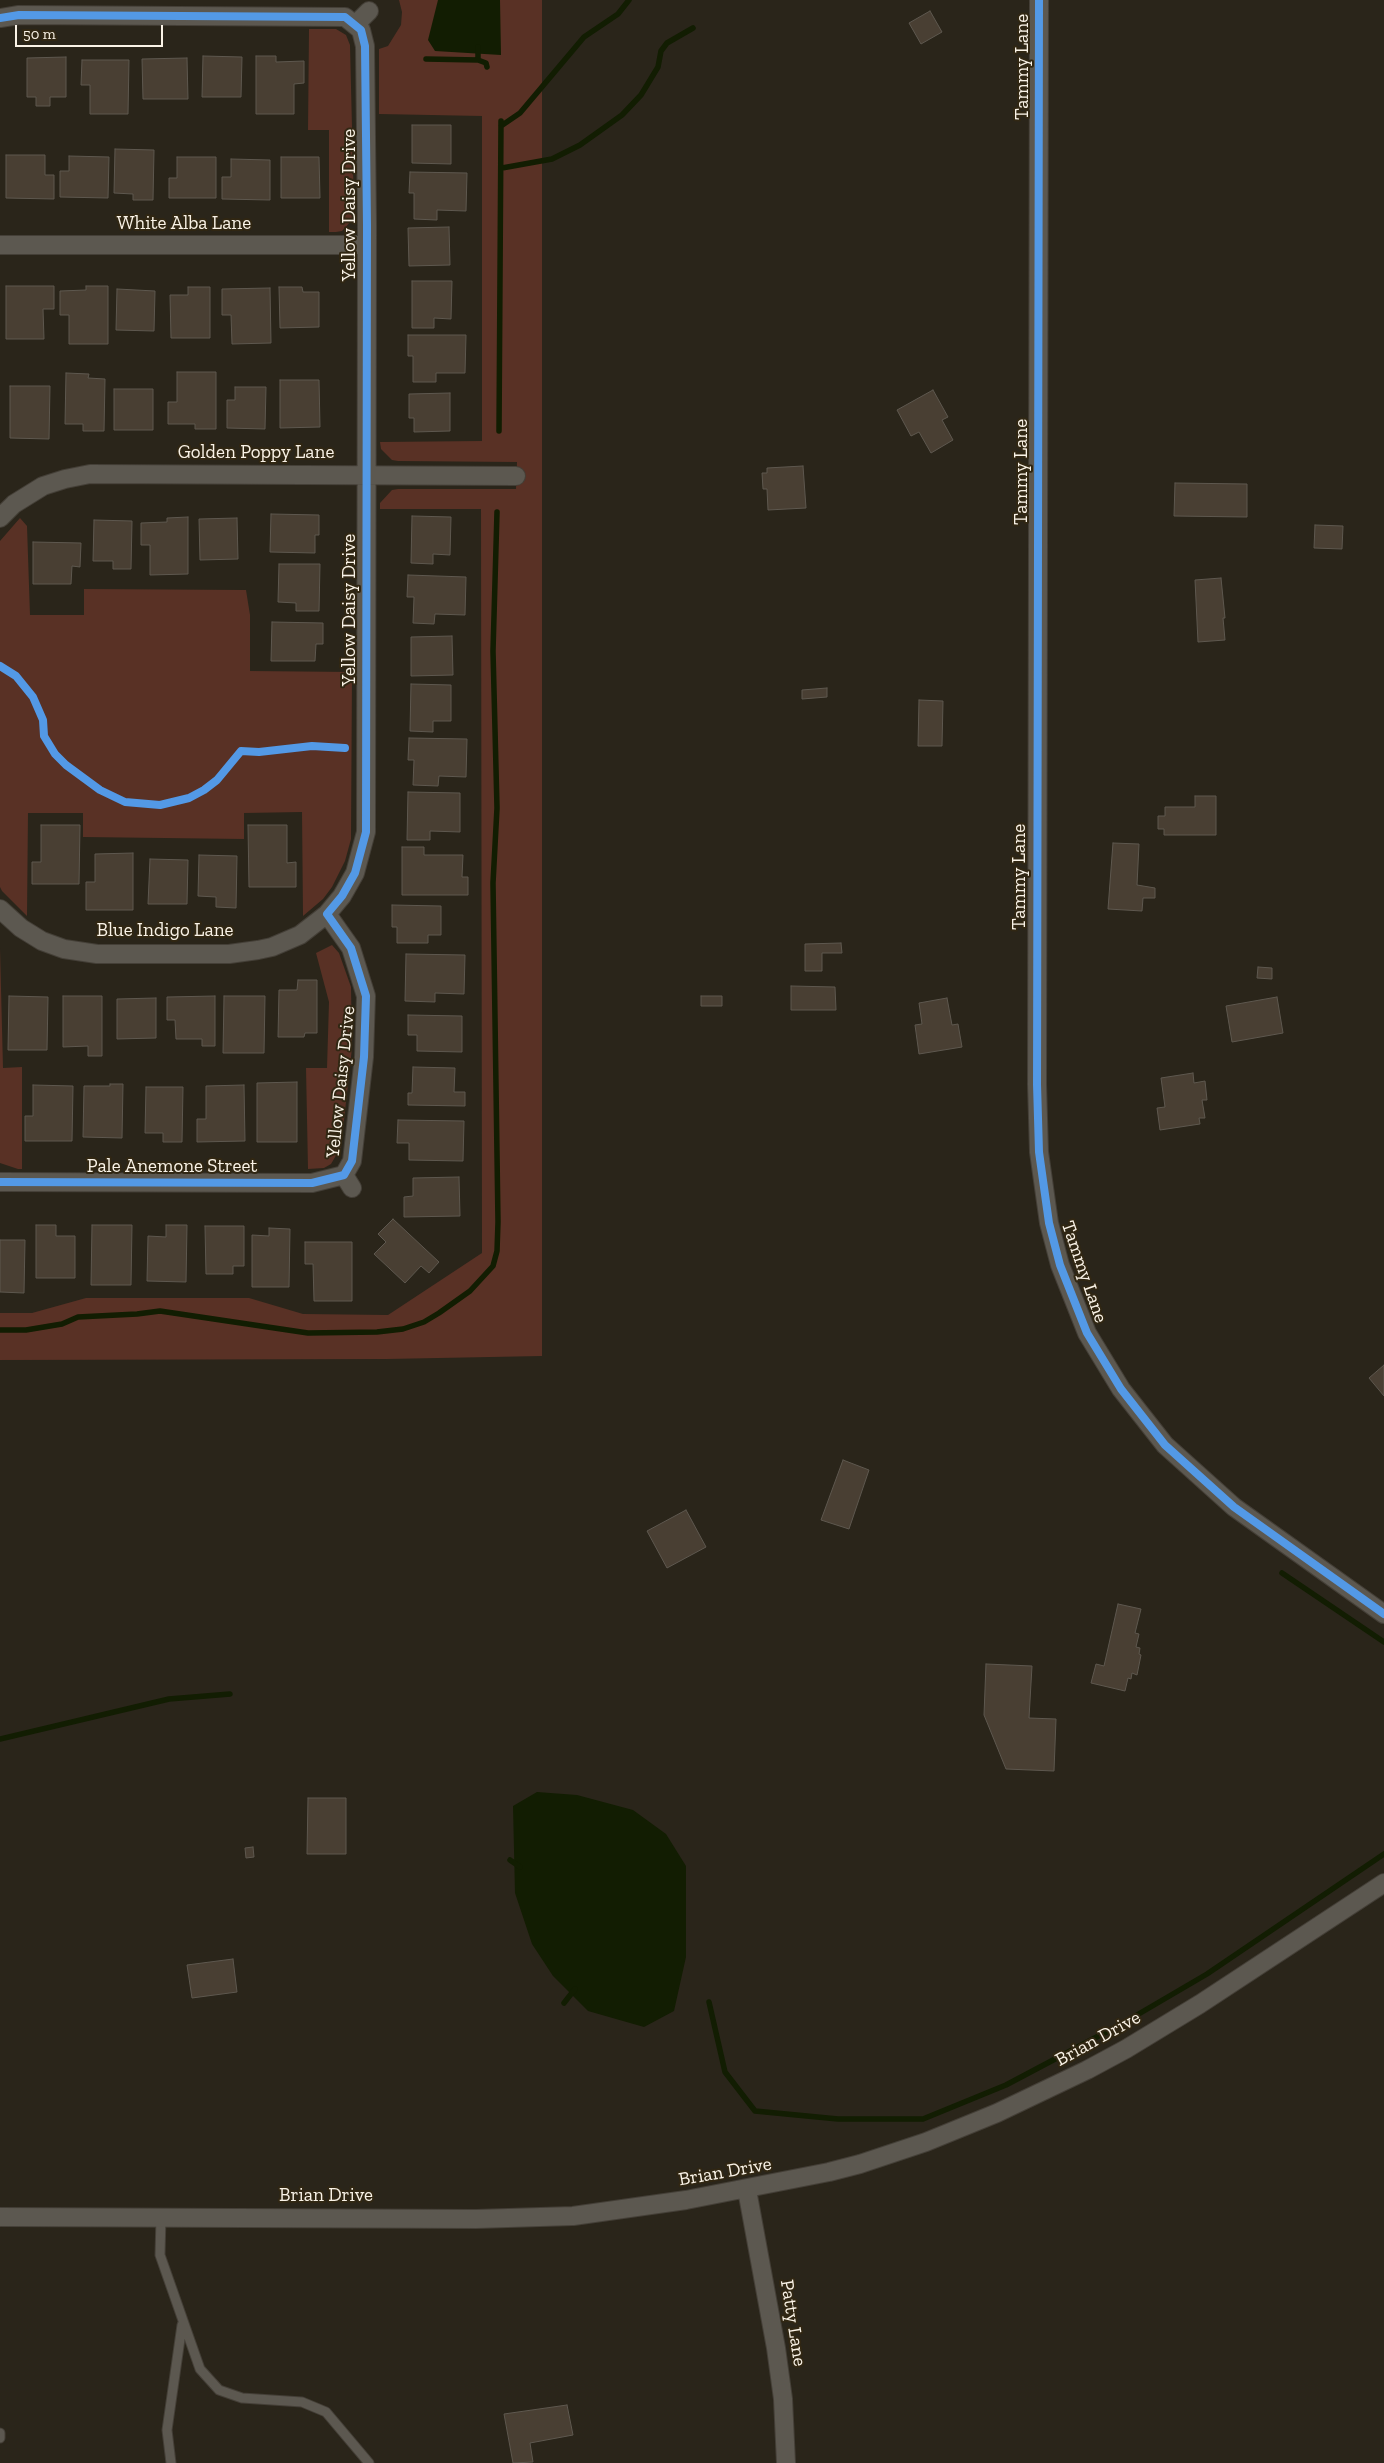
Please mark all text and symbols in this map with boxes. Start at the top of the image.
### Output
street label: Tammy Lane [1012,14,1034,120]
scale bar [18,15,165,47]
text: 50 m [23,25,56,43]
street label: Yellow Daisy Drive [339,129,361,281]
street label: White Alba Lane [117,213,251,235]
street label: Tammy Lane [1011,419,1033,525]
street label: Golden Poppy Lane [178,442,334,464]
street label: Yellow Daisy Drive [339,534,361,686]
street label: Tammy Lane [1009,824,1031,930]
street label: Blue Indigo Lane [97,920,233,942]
street label: Yellow Daisy Drive [322,1005,360,1159]
street label: Pale Anemone Street [87,1156,257,1178]
street label: Tammy Lane [1056,1218,1112,1326]
street label: Brian Drive [1051,2006,1145,2072]
street label: Brian Drive [677,2153,773,2191]
street label: Brian Drive [279,2185,373,2207]
street label: Patty Lane [775,2278,811,2368]

